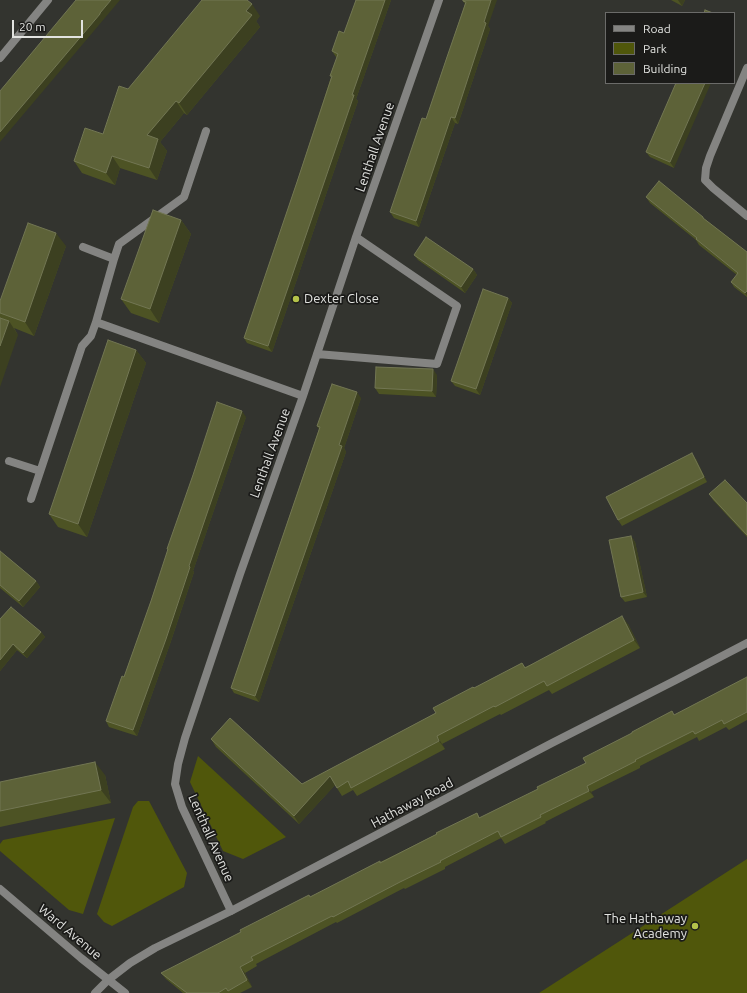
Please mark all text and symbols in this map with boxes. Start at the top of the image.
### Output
scale bar [14,12,85,38]
legend [605,12,735,84]
text: 20 m [19,20,46,33]
text: Road [643,22,671,35]
text: Park [643,42,667,55]
text: Building [643,62,687,75]
street label: Lenthall Avenue [352,100,398,194]
place label: Dexter Close [304,291,379,307]
marker: Dexter Close [291,294,301,304]
street label: Lenthall Avenue [247,406,293,500]
street label: Hathaway Road [368,775,456,831]
street label: Lenthall Avenue [185,792,237,884]
street label: Ward Avenue [35,901,105,963]
place label: The Hathaway Academy [604,911,687,942]
marker: The Hathaway Academy [690,921,700,931]

